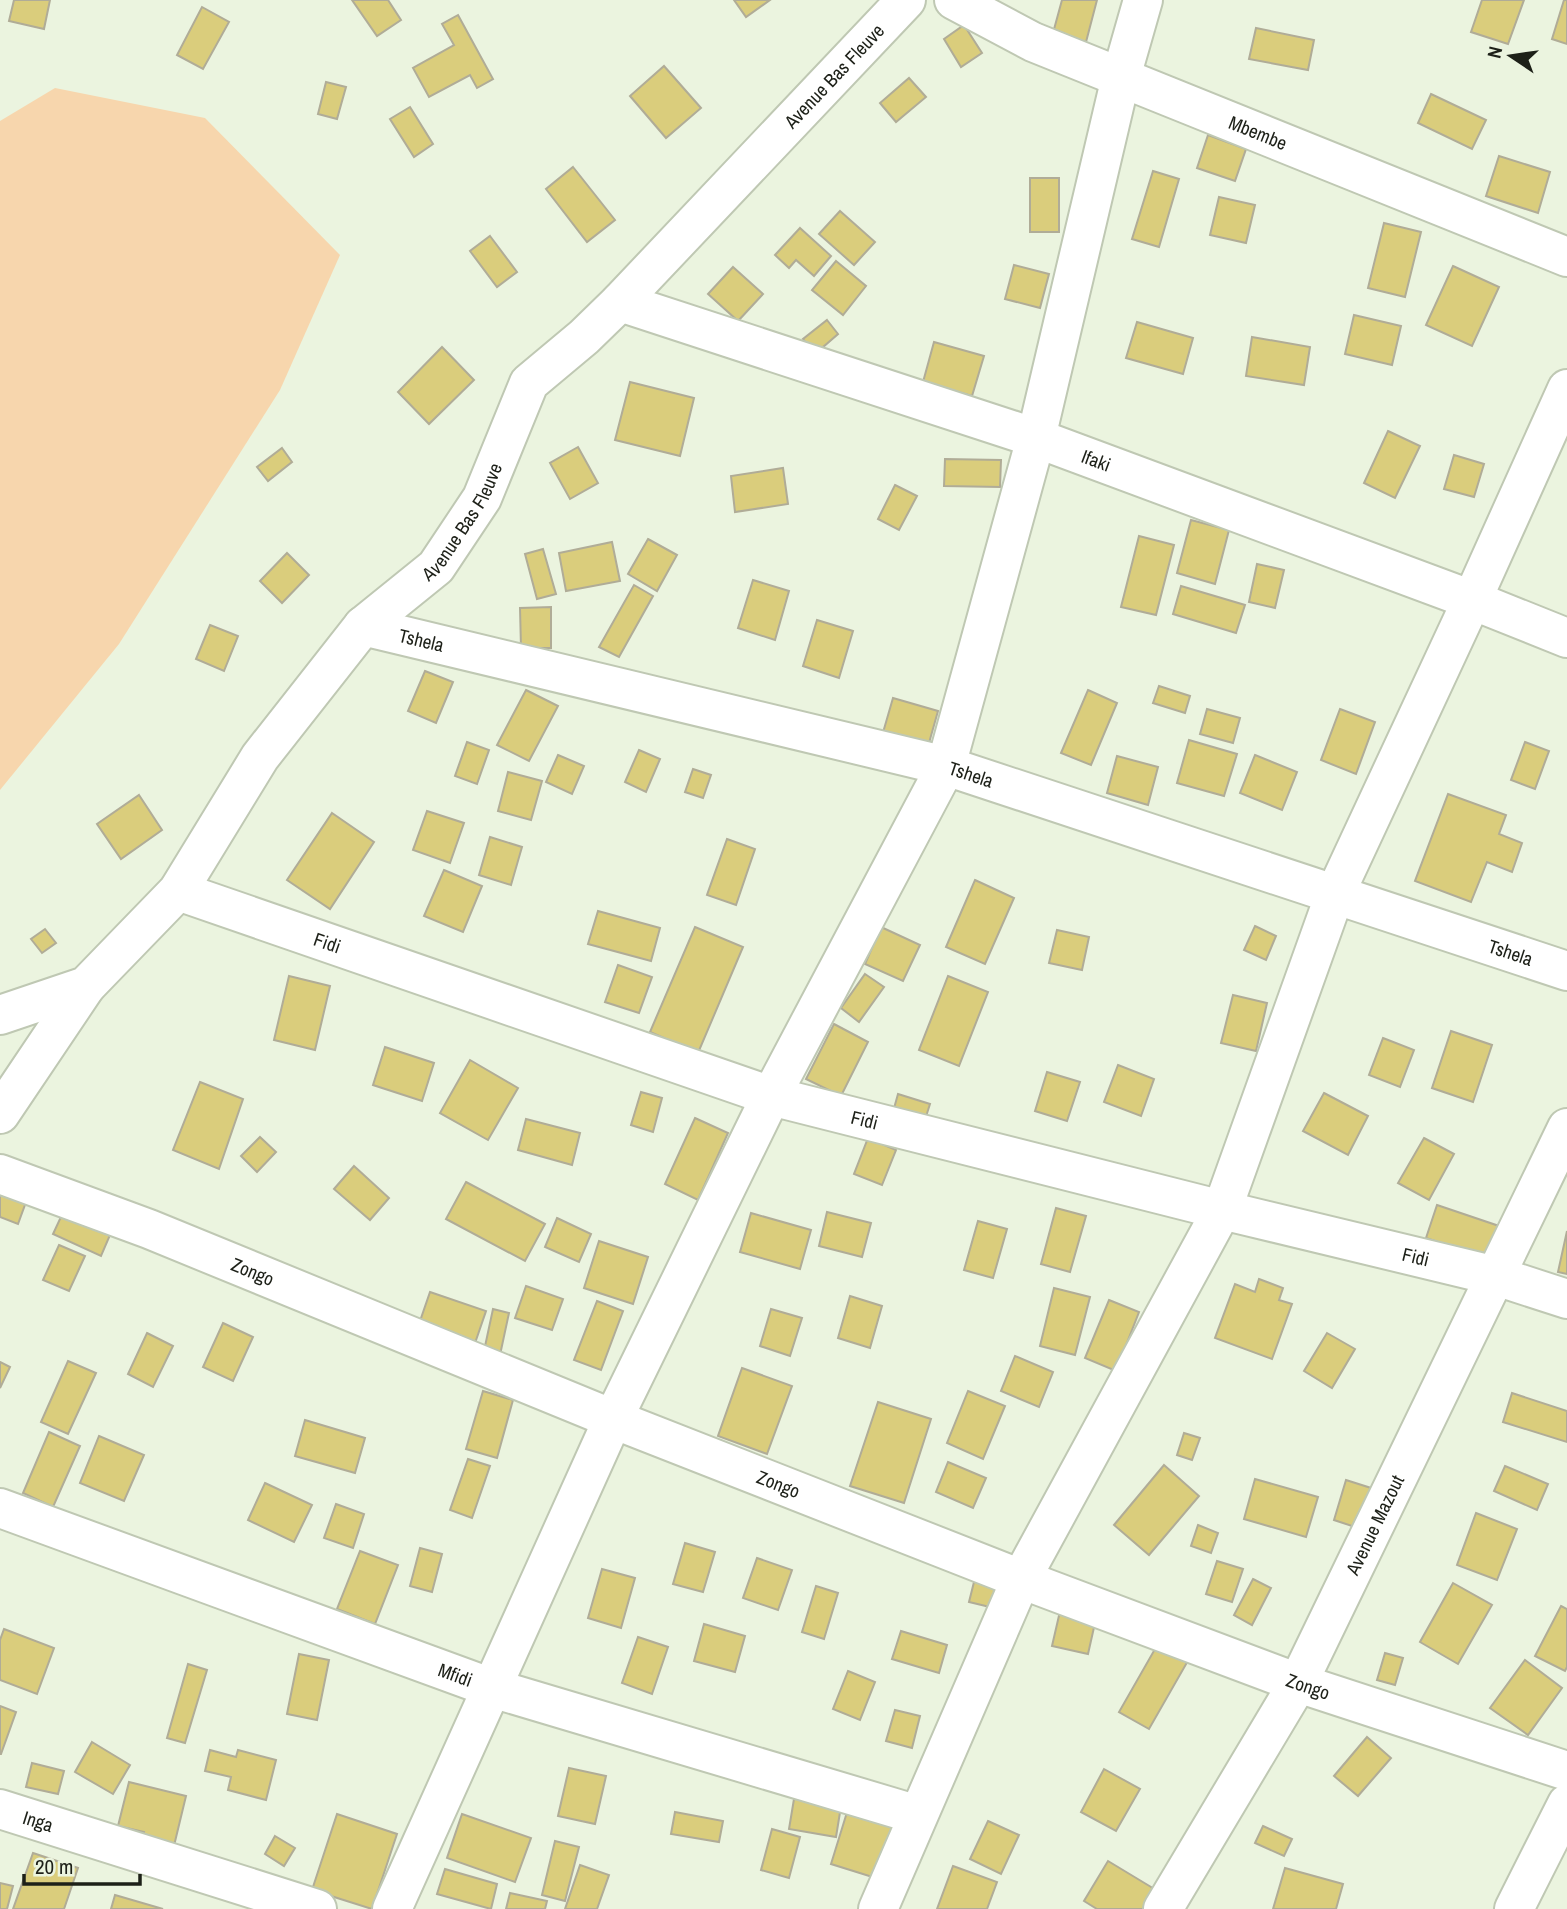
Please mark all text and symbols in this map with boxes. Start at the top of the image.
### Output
street label: Avenue Bas Fleuve [778,18,890,135]
north arrow [1476,21,1546,91]
text: N [1481,44,1508,61]
street label: Mbembe [1225,109,1291,156]
street label: Ifaki [1078,443,1115,478]
street label: Avenue Bas Fleuve [415,459,508,587]
street label: Tshela [396,622,447,658]
street label: Tshela [945,755,997,794]
street label: Fidi [310,926,344,959]
street label: Tshela [1485,933,1536,972]
street label: Fidi [848,1104,881,1136]
street label: Fidi [1400,1241,1432,1272]
street label: Zongo [227,1251,278,1292]
street label: Zongo [753,1464,804,1504]
street label: Avenue Mazout [1339,1470,1410,1580]
street label: Mfidi [435,1656,476,1693]
street label: Zongo [1283,1667,1333,1706]
street label: Inga [20,1804,57,1838]
scale bar [24,1842,140,1886]
text: 20 m [35,1852,73,1881]

